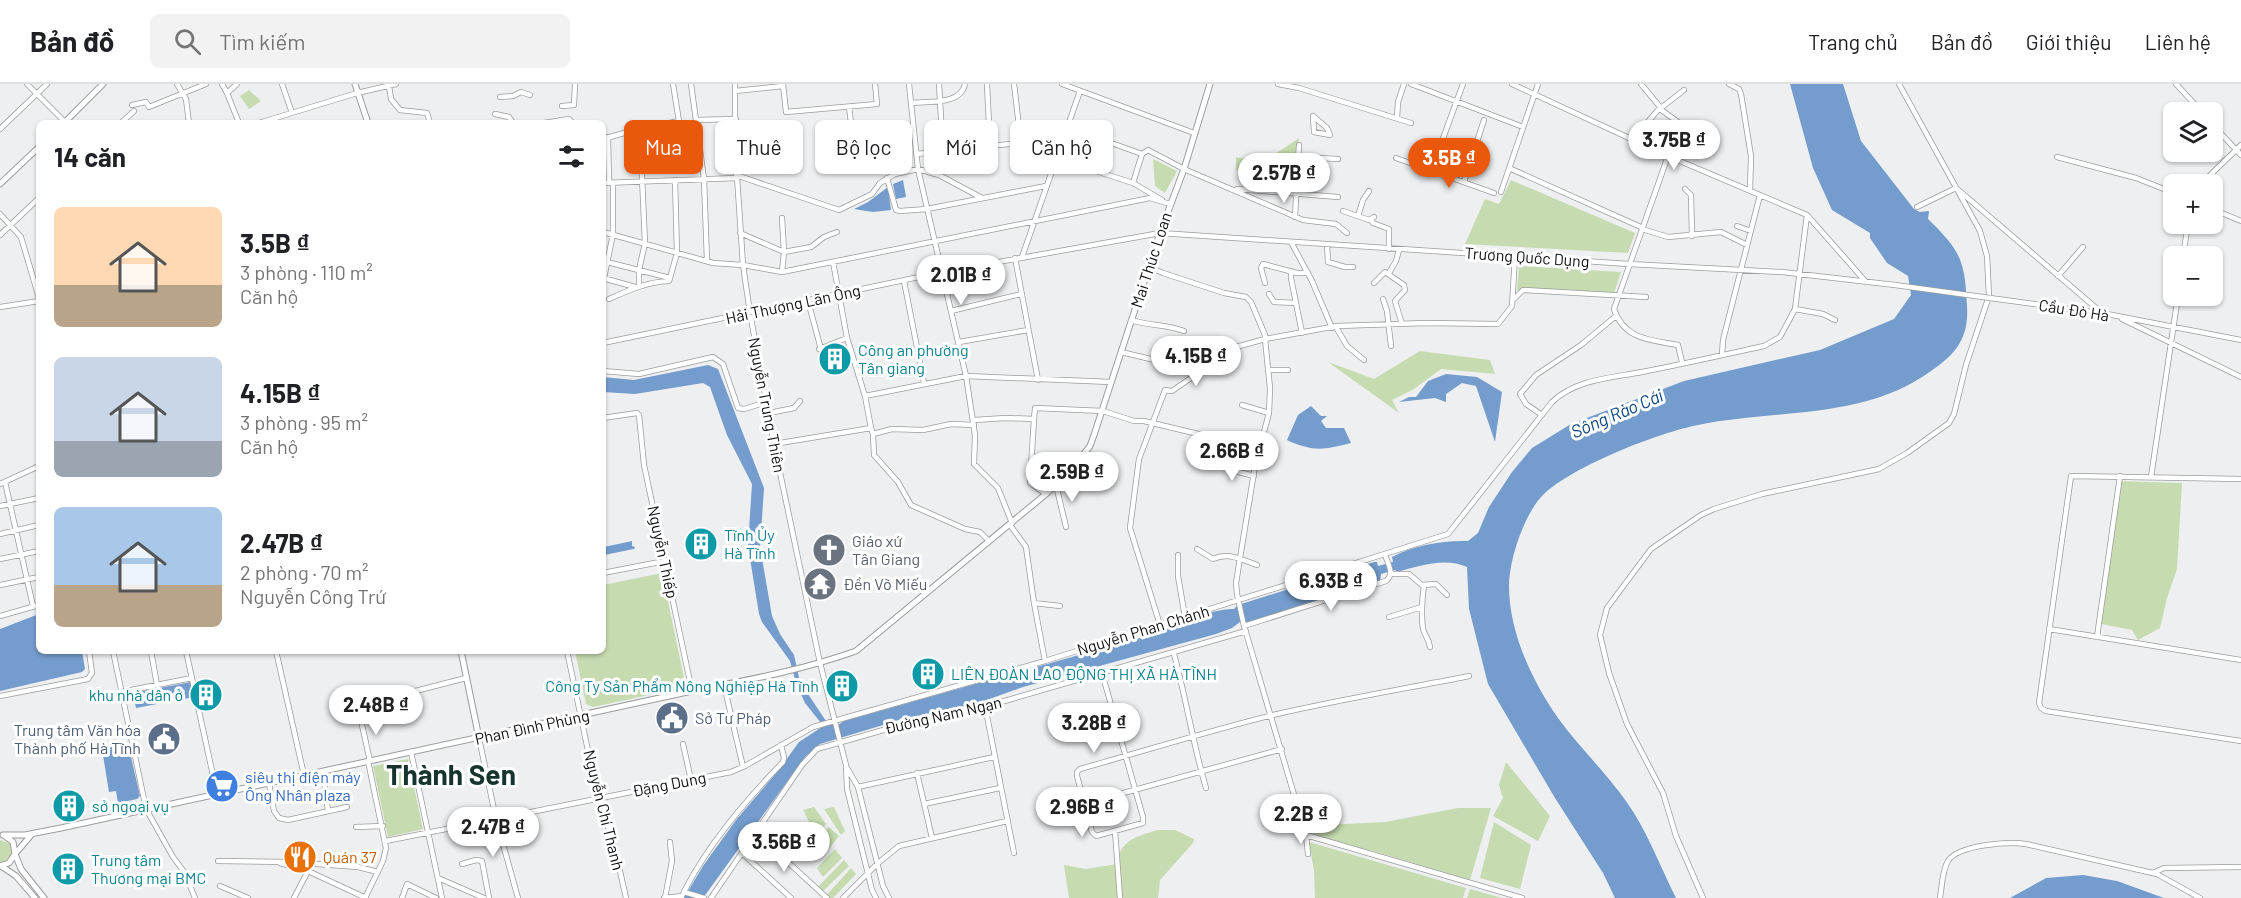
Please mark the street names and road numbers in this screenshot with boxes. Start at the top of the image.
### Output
street label: Mai Thúc Loan [1126,210,1175,310]
street label: Trương Quốc Dụng [1464,243,1590,270]
street label: Hải Thượng Lãn Ông [724,280,862,327]
street label: Cầu Đò Hà [2038,295,2111,324]
street label: Nguyễn Trung Thiên [745,336,790,474]
street label: Nguyễn Thiếp [644,504,683,600]
street label: Nguyễn Phan Chánh [1074,600,1211,659]
street label: Đường Nam Ngạn [882,692,1003,737]
street label: Phan Đình Phùng [473,705,591,748]
street label: Nguyễn Chí Thanh [580,748,629,872]
street label: Đặng Dung [630,767,707,800]

